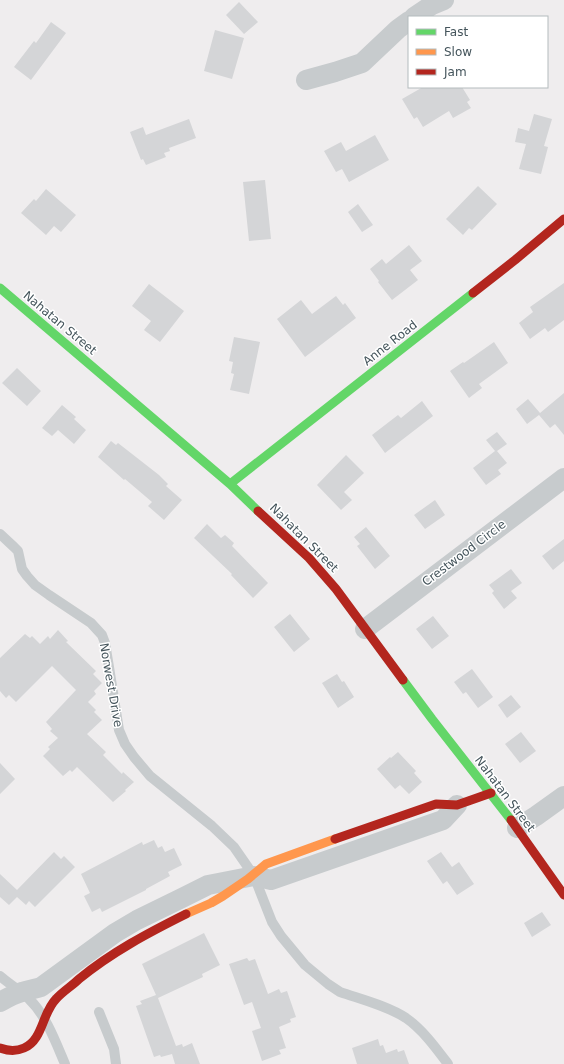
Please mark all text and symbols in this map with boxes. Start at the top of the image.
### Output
legend [408,16,548,88]
text: Fast [444,25,468,39]
text: Slow [444,45,472,59]
text: Jam [443,65,467,79]
street label: Nahatan Street [21,288,100,358]
street label: Anne Road [360,318,420,368]
street label: Nahatan Street [267,501,341,575]
street label: Crestwood Circle [419,517,509,589]
street label: Norwest Drive [97,642,125,728]
street label: Nahatan Street [472,753,538,835]

